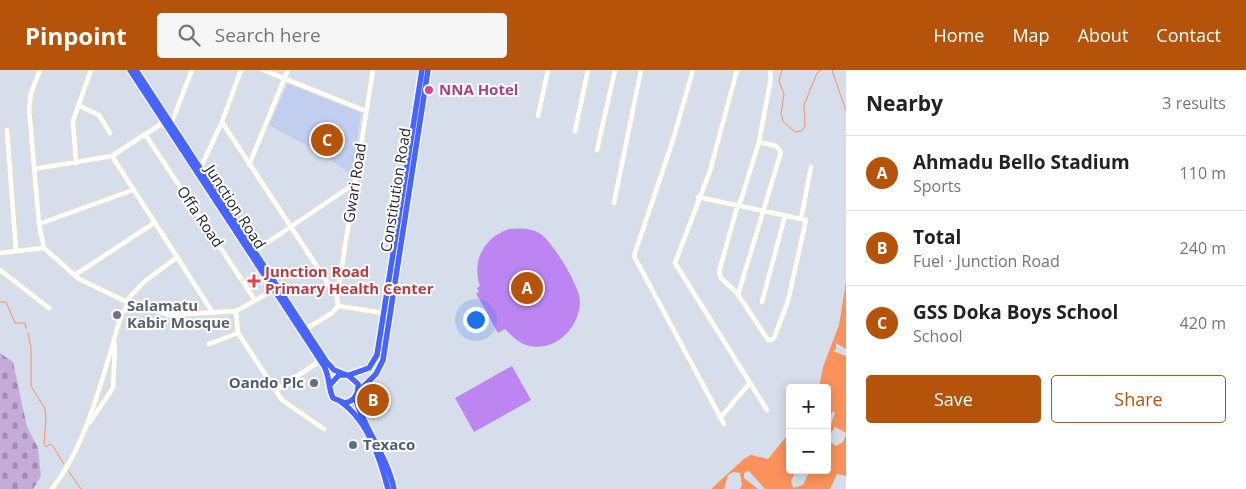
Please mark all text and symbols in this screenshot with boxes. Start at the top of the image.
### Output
search box [157,13,507,58]
text: Pinpoint [25,19,127,52]
icon: search [175,21,203,49]
text: Search here [215,22,321,48]
text: Home [934,23,984,47]
text: Map [1012,23,1050,47]
text: About [1078,23,1128,47]
text: Contact [1156,23,1221,47]
place label: NNA Hotel [439,79,518,99]
marker: NNA Hotel [423,84,435,96]
text: Nearby [866,89,943,117]
text: 3 results [1162,92,1226,114]
pin: C [311,121,343,159]
street label: Constitution Road [375,126,415,253]
street label: Gwari Road [338,142,370,224]
text: Ahmadu Bello Stadium [913,149,1130,175]
street label: Junction Road [200,159,271,252]
text: A [876,162,888,184]
text: 110 m [1180,162,1226,184]
text: Sports [913,175,961,197]
street label: Offa Road [173,182,229,251]
text: Total [913,224,961,250]
text: B [877,237,887,259]
text: 240 m [1180,237,1226,259]
text: Fuel · Junction Road [913,250,1060,272]
place label: Junction Road Primary Health Center [263,261,434,298]
pin: A [511,269,543,307]
marker: Junction Road Primary Health Center [247,274,261,288]
place label: Salamatu Kabir Mosque [127,295,230,332]
text: GSS Doka Boys School [913,299,1118,325]
your location [463,307,489,333]
marker: Salamatu Kabir Mosque [111,309,123,321]
text: C [877,312,887,334]
text: 420 m [1180,312,1226,334]
text: School [913,325,963,347]
place label: Oando Plc [229,372,304,392]
button: Save [866,375,1041,423]
button: Share [1051,375,1226,423]
marker: Oando Plc [308,377,320,389]
pin: B [357,381,389,419]
map controls [786,384,831,474]
button: + [786,384,831,429]
button: − [786,429,831,474]
place label: Texaco [363,434,415,454]
marker: Texaco [347,439,359,451]

